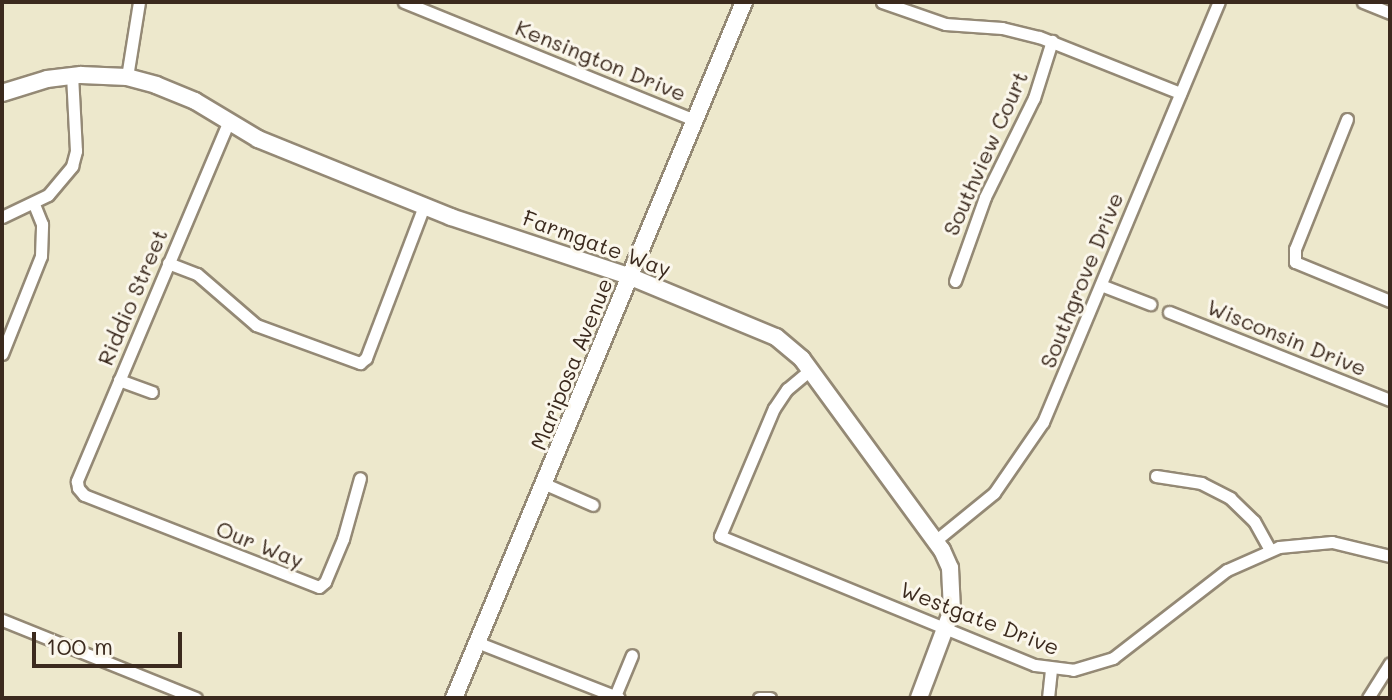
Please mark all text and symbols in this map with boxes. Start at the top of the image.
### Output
street label: Kensington Drive [512,14,690,106]
street label: Southview Court [937,67,1033,239]
street label: Southgrove Drive [1034,188,1128,372]
street label: Farmgate Way [519,204,675,282]
street label: Riddio Street [91,225,173,369]
street label: Mariposa Avenue [524,274,618,454]
street label: Wisconsin Drive [1203,293,1371,381]
street label: Our Way [212,515,308,573]
street label: Westgate Drive [897,576,1063,660]
scale bar [36,616,186,666]
text: 100 m [46,630,113,661]

